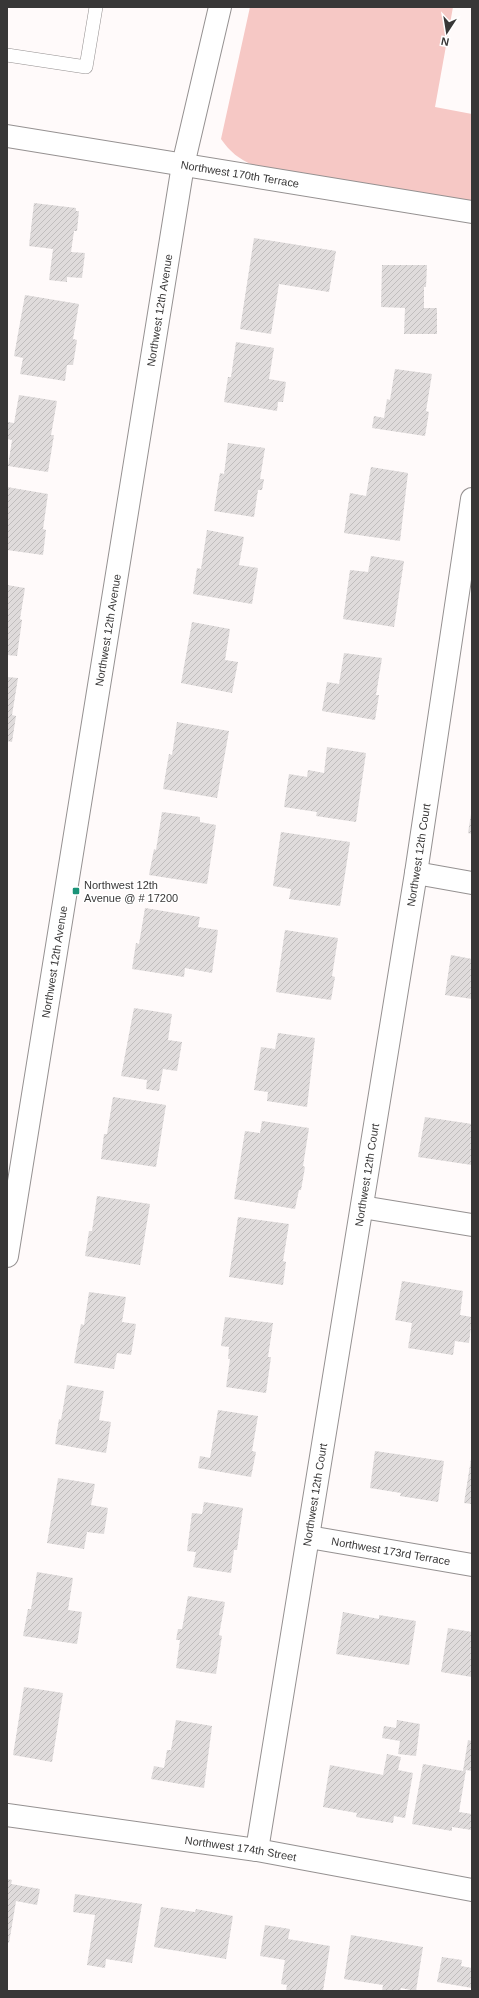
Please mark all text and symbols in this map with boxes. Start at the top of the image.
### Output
north arrow [427,12,467,52]
text: N [440,35,450,48]
street label: Northwest 170th Terrace [180,158,300,190]
street label: Northwest 12th Avenue [145,253,175,367]
street label: Northwest 12th Avenue [93,573,123,687]
street label: Northwest 12th Court [405,803,432,907]
place label: Northwest 12th Avenue @ # 17200 [84,879,178,904]
marker: Northwest 12th Avenue @ # 17200 [71,886,81,896]
street label: Northwest 12th Avenue [39,905,69,1019]
street label: Northwest 12th Court [353,1123,381,1227]
street label: Northwest 12th Court [301,1442,329,1547]
street label: Northwest 173rd Terrace [330,1535,451,1567]
street label: Northwest 174th Street [184,1834,297,1863]

